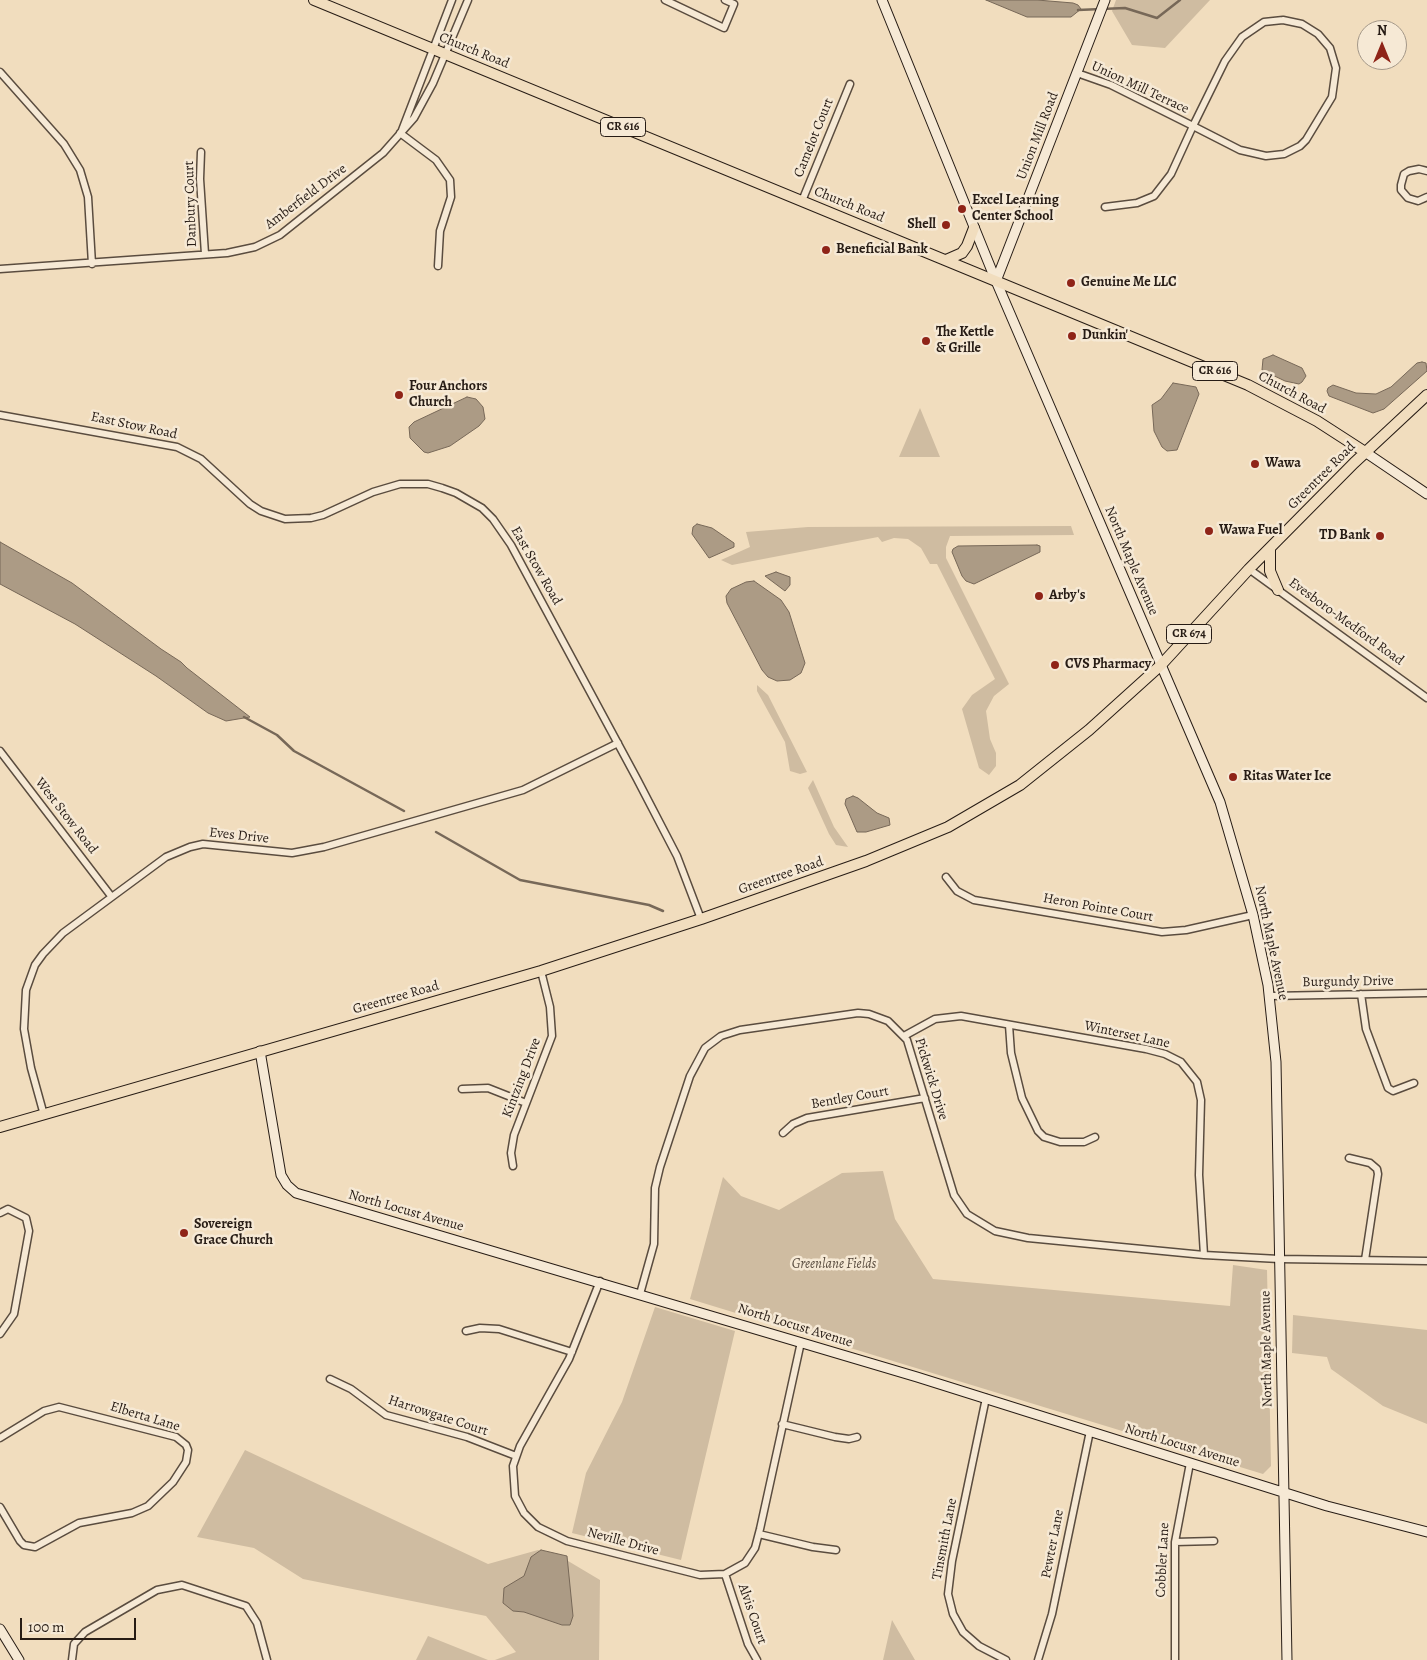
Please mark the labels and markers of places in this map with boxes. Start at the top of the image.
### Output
place label: Excel Learning Center School [972,193,1059,226]
marker: Excel Learning Center School [956,203,968,215]
place label: Shell [907,217,936,233]
marker: Shell [940,219,952,231]
place label: Beneficial Bank [836,242,928,258]
marker: Beneficial Bank [820,244,832,256]
place label: Genuine Me LLC [1081,275,1177,291]
marker: Genuine Me LLC [1065,277,1077,289]
place label: The Kettle & Grille [936,325,994,358]
place label: Dunkin' [1082,328,1128,344]
marker: Dunkin' [1066,330,1078,342]
marker: The Kettle & Grille [920,335,932,347]
place label: Four Anchors Church [409,379,487,412]
marker: Four Anchors Church [393,389,405,401]
place label: Wawa [1265,456,1301,472]
marker: Wawa [1249,458,1261,470]
place label: Wawa Fuel [1219,523,1282,539]
marker: Wawa Fuel [1203,525,1215,537]
place label: TD Bank [1319,528,1370,544]
marker: TD Bank [1374,530,1386,542]
place label: Arby's [1049,588,1085,604]
marker: Arby's [1033,590,1045,602]
place label: CVS Pharmacy [1065,657,1151,673]
marker: CVS Pharmacy [1049,659,1061,671]
place label: Ritas Water Ice [1243,769,1331,785]
marker: Ritas Water Ice [1227,771,1239,783]
place label: Sovereign Grace Church [194,1217,273,1250]
marker: Sovereign Grace Church [178,1227,190,1239]

